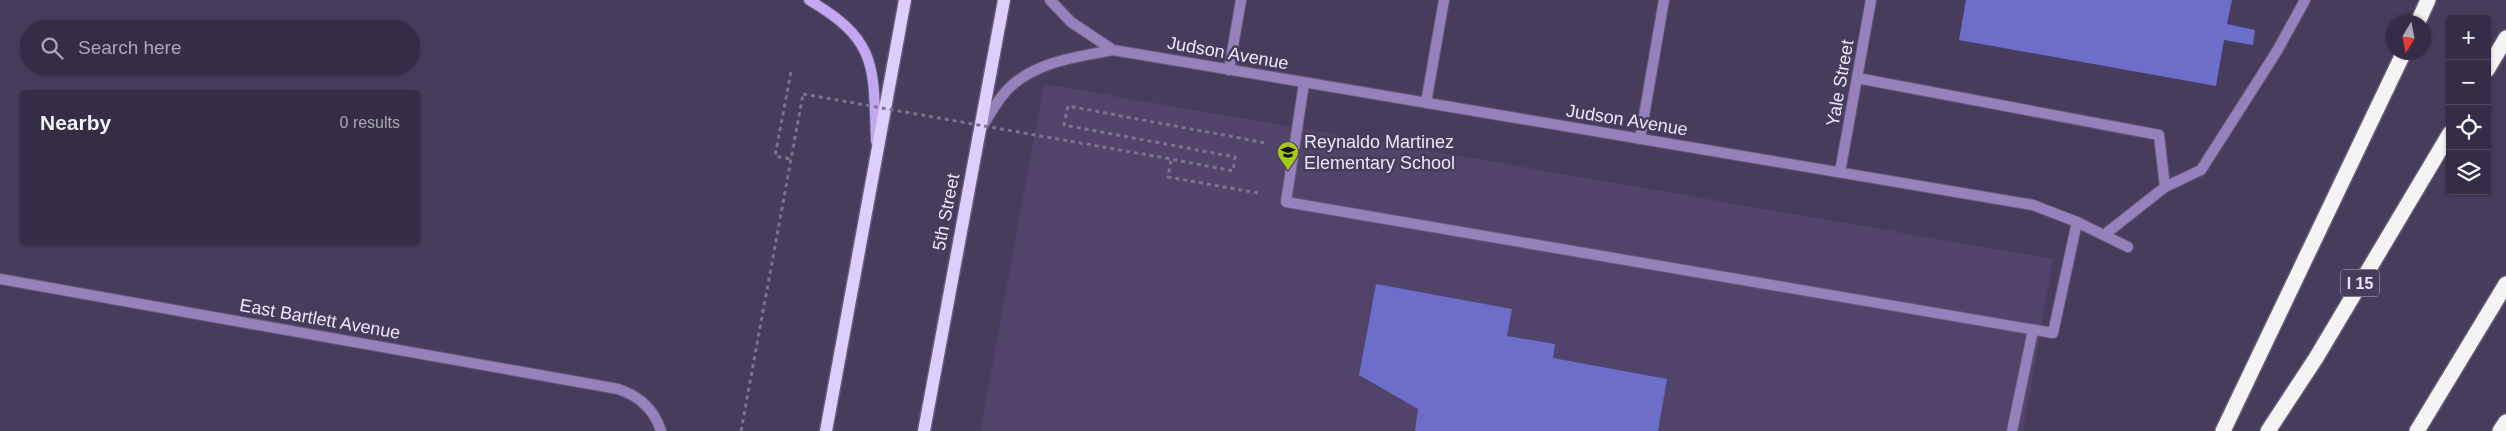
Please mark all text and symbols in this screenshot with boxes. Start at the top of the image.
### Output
north arrow [2386,15,2431,60]
map controls [2446,15,2491,195]
button: + [2446,15,2491,60]
search box [20,20,420,75]
street label: Judson Avenue [1166,32,1290,74]
icon: search [38,34,66,62]
text: Search here [78,37,182,58]
street label: Yale Street [1823,38,1857,128]
button: − [2446,60,2491,105]
street label: Judson Avenue [1565,101,1689,139]
button: locate [2446,105,2491,150]
text: Nearby [40,111,111,134]
text: 0 results [340,114,400,131]
place label: Reynaldo Martinez Elementary School [1304,132,1455,173]
school or university icon: Reynaldo Martinez Elementary School [1276,140,1300,171]
button: layers [2446,150,2491,195]
street label: 5th Street [929,172,963,252]
road number: I 15 [2341,270,2379,296]
street label: East Bartlett Avenue [238,295,402,343]

